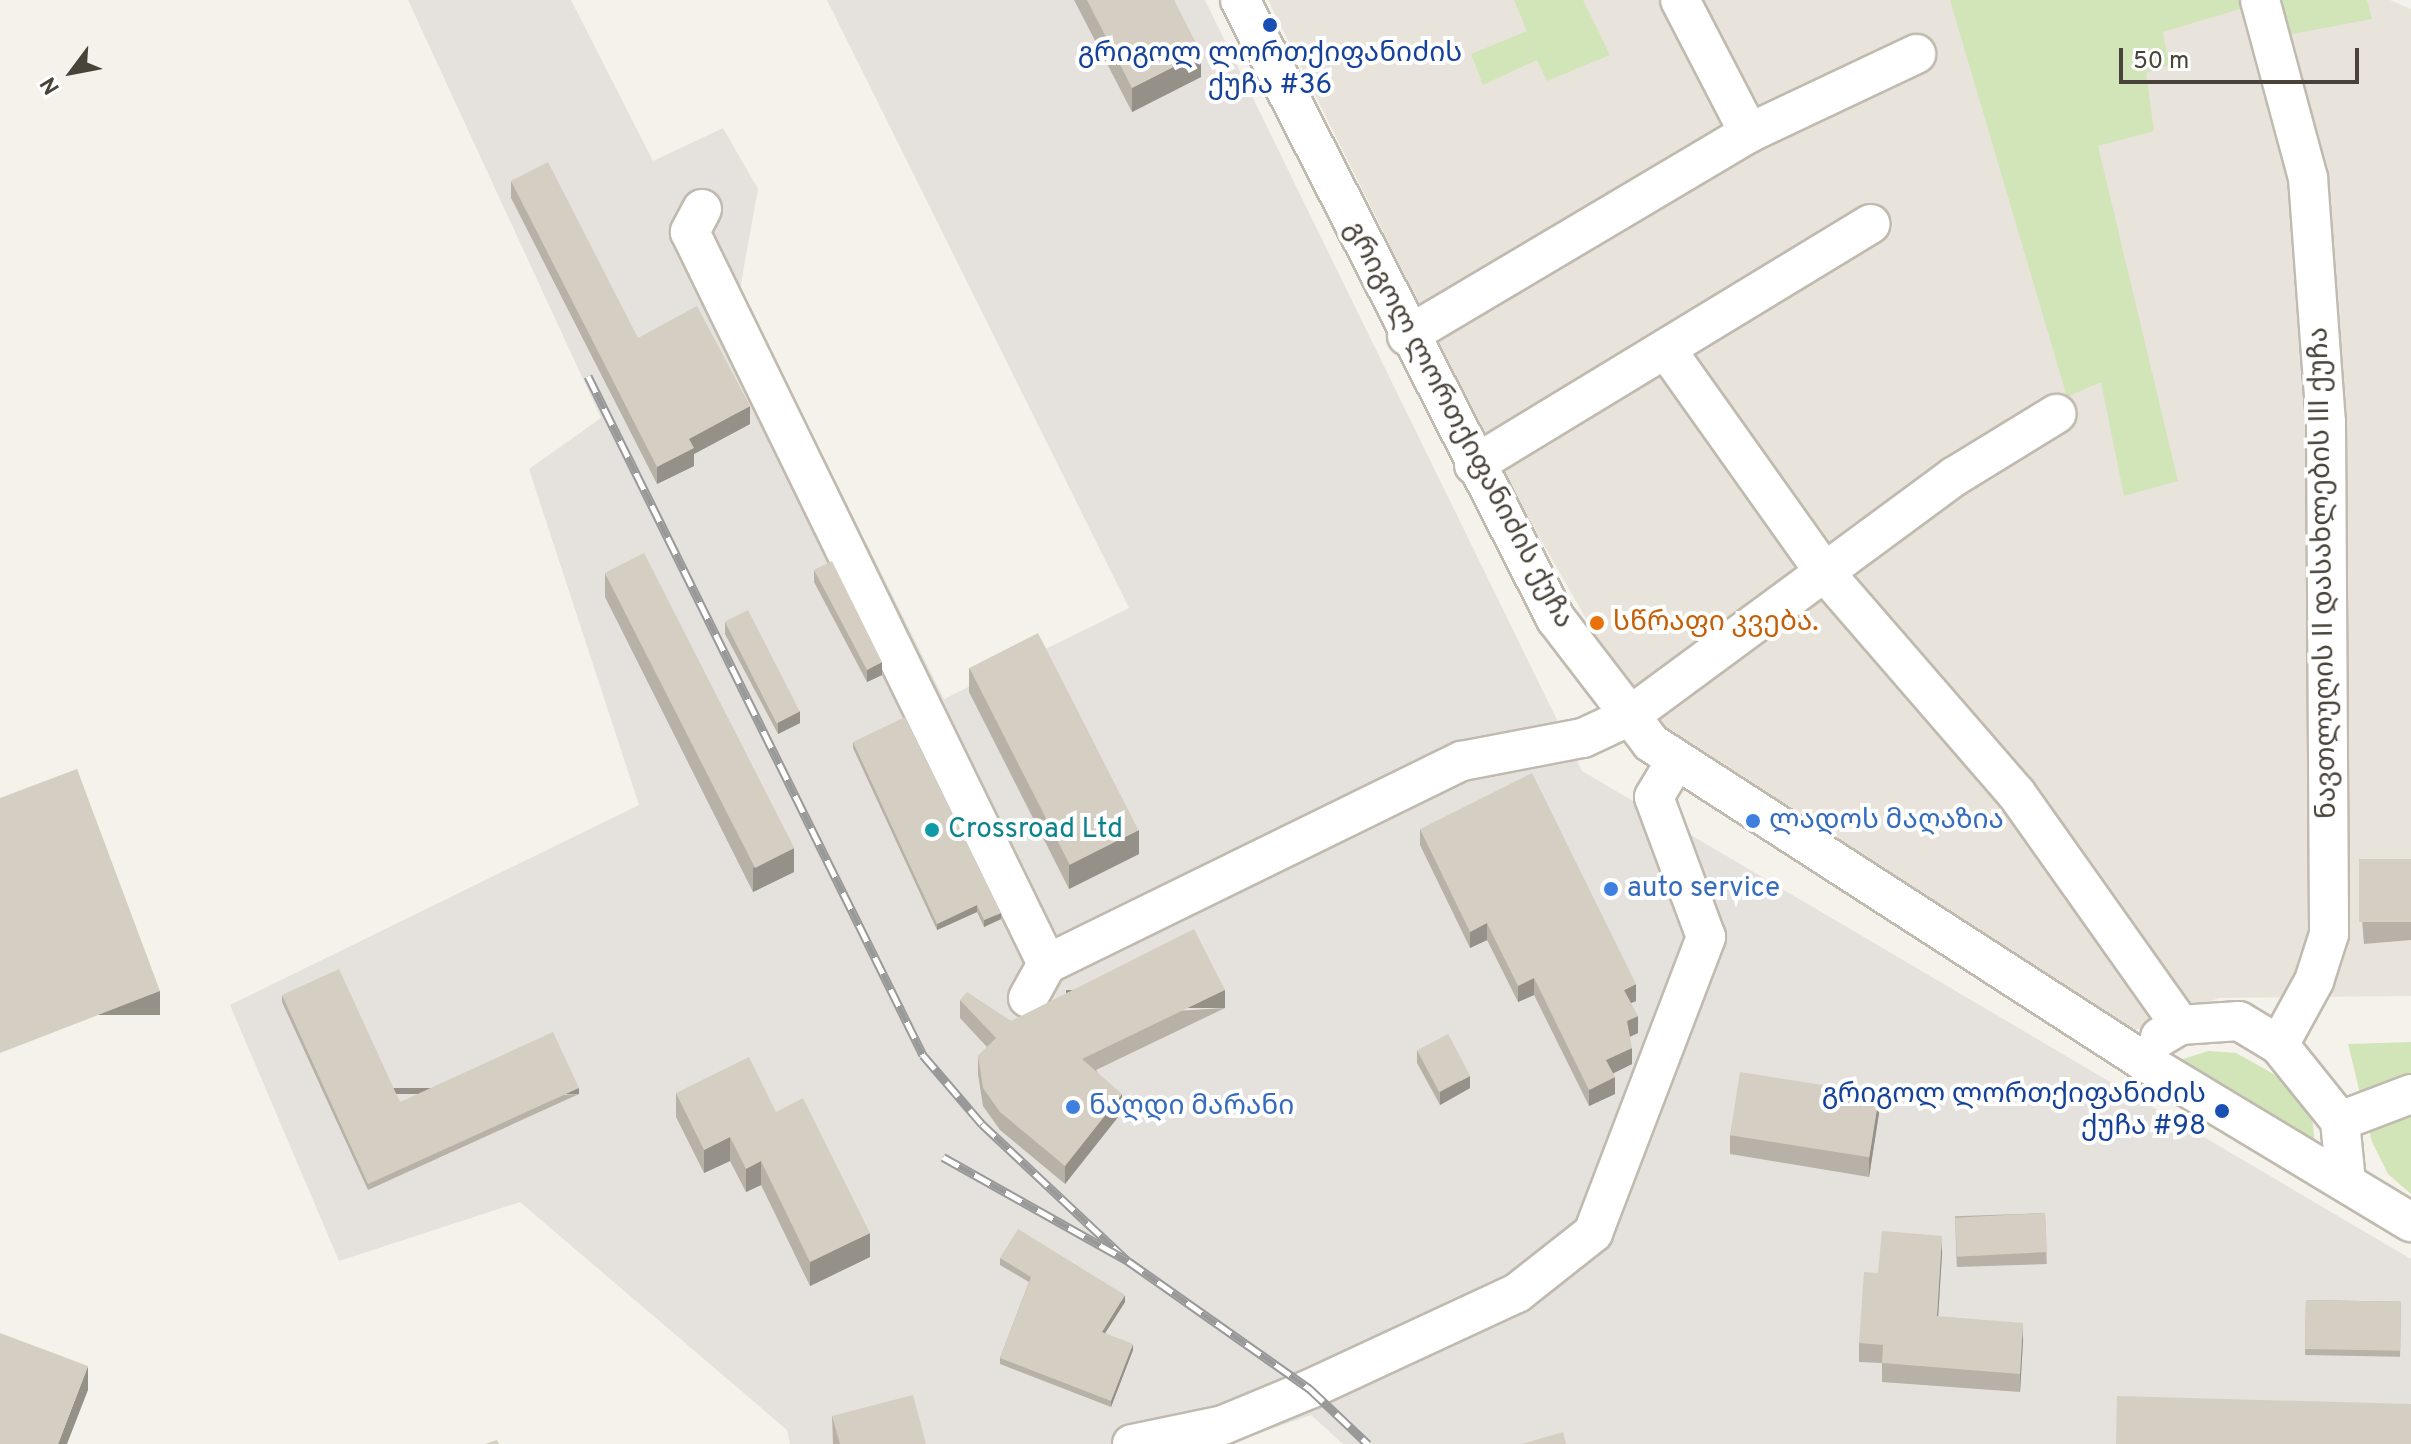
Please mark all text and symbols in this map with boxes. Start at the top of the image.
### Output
marker: გრიგოლ ლორთქიფანიძის ქუჩა #36 [1261,16,1279,34]
north arrow [32,32,112,112]
scale bar [2123,32,2363,82]
place label: გრიგოლ ლორთქიფანიძის ქუჩა #36 [1078,37,1462,103]
text: 50 m [2133,47,2189,77]
text: N [36,71,67,99]
street label: გრიგოლ ლორთქიფანიძის ქუჩა [1336,216,1580,634]
street label: ნავთლუღის II დასახლების III ქუჩა [2303,327,2345,819]
place label: სწრაფი კვება. [1613,606,1819,640]
marker: სწრაფი კვება. [1588,614,1606,632]
place label: ლადოს მაღაზია [1769,804,2004,838]
marker: ლადოს მაღაზია [1744,812,1762,830]
place label: Crossroad Ltd [948,813,1123,847]
marker: Crossroad Ltd [923,821,941,839]
place label: auto service [1627,872,1780,906]
marker: auto service [1602,880,1620,898]
place label: გრიგოლ ლორთქიფანიძის ქუჩა #98 [1822,1078,2206,1144]
place label: ნაღდი მარანი [1089,1090,1294,1124]
marker: ნაღდი მარანი [1064,1098,1082,1116]
marker: გრიგოლ ლორთქიფანიძის ქუჩა #98 [2213,1102,2231,1120]

